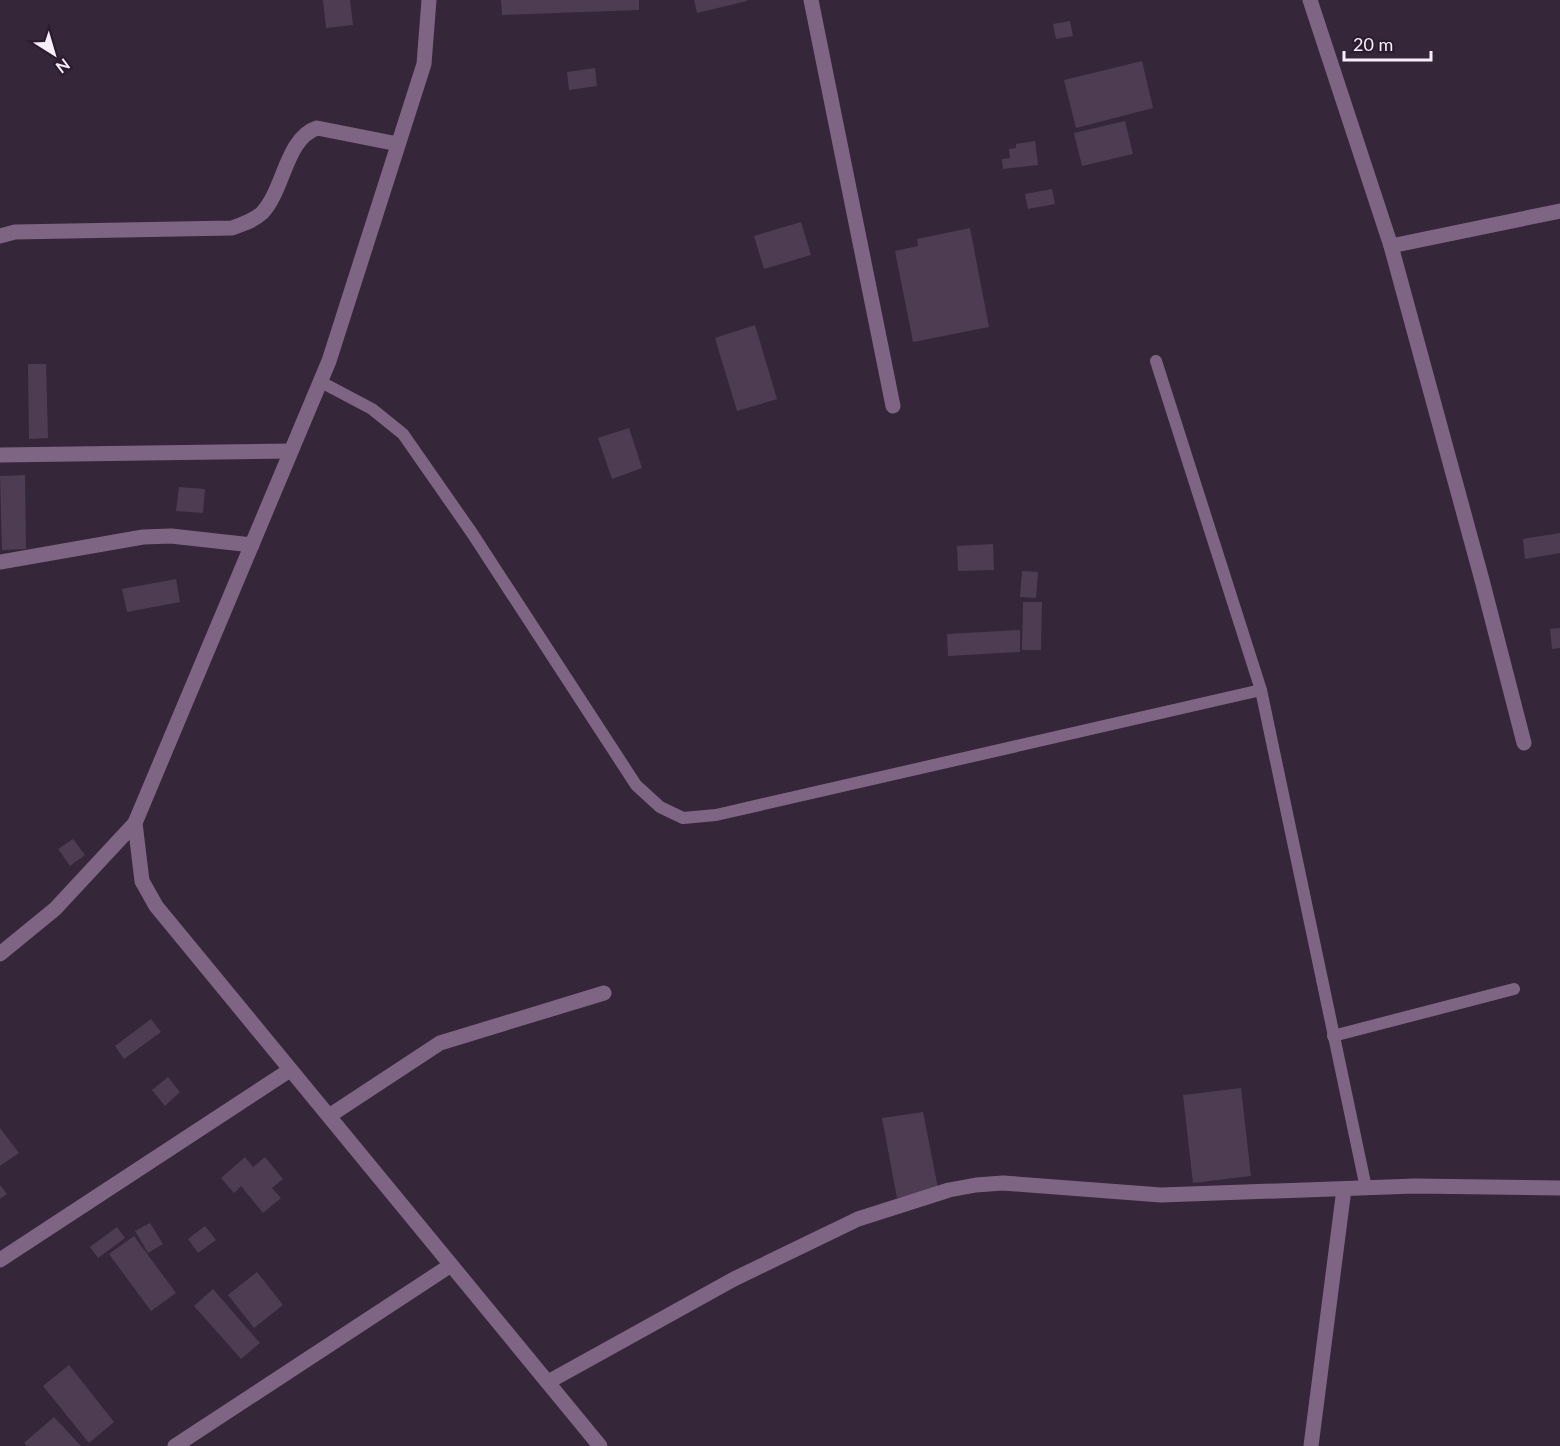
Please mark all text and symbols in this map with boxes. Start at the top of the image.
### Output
north arrow [24,24,84,84]
scale bar [1344,24,1431,62]
text: 20 m [1353,33,1393,55]
text: N [53,55,74,78]

